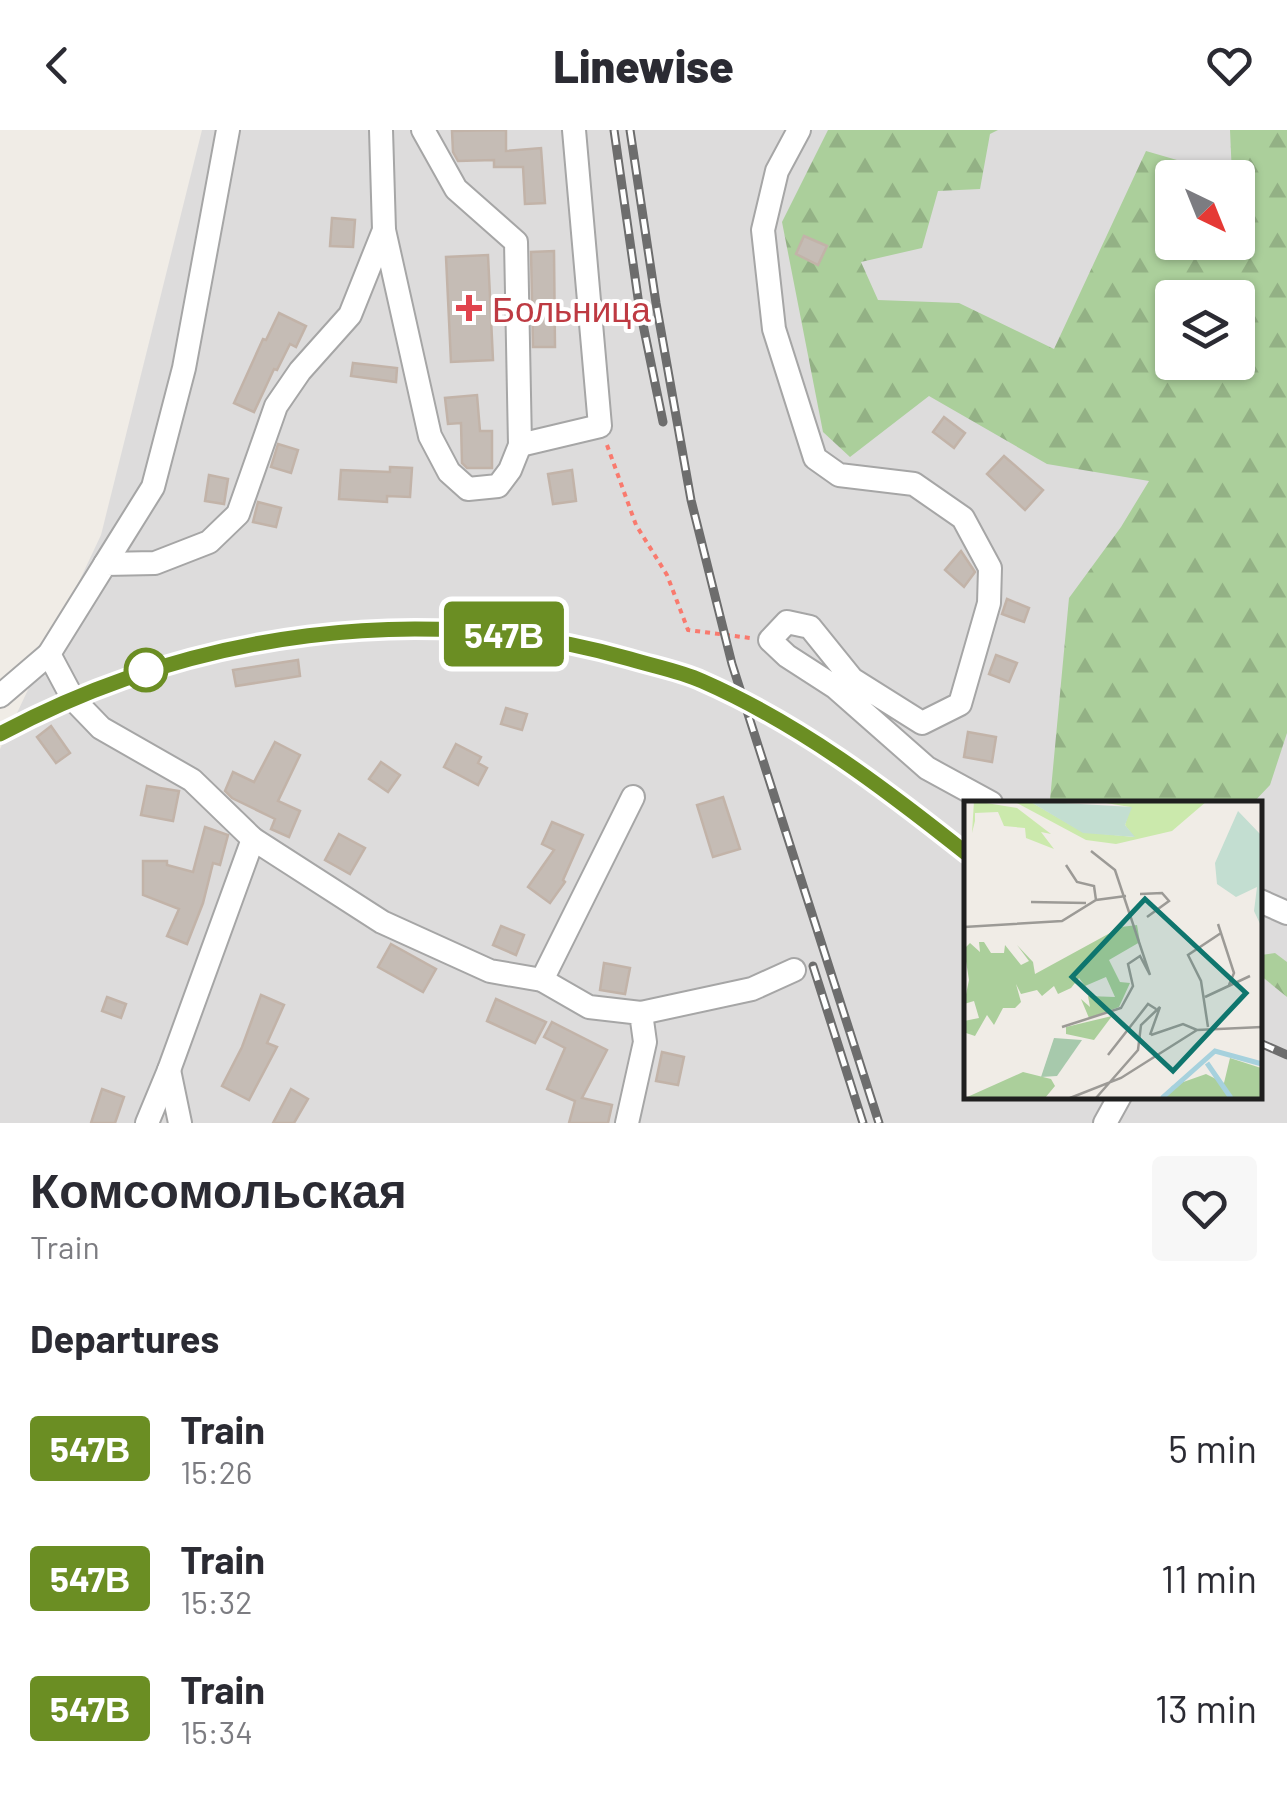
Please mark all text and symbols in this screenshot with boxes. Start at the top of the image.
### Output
icon: back [30,38,85,93]
text: Linewise [553,38,734,92]
icon: heart [1202,38,1257,93]
north arrow [1155,160,1255,260]
map controls [1155,160,1255,380]
button: layers [1155,280,1255,380]
place label: Больница [492,287,651,329]
marker: Больница [456,295,482,321]
line badge: 547В [434,602,574,666]
text: 547В [464,613,544,655]
unlabelled marker [125,649,167,691]
inset map [964,801,1262,1098]
button: heart [1152,1156,1257,1261]
text: Комсомольская [30,1160,407,1218]
text: Train [30,1227,100,1265]
text: Departures [30,1315,219,1361]
text: Train [180,1406,265,1452]
text: 5 min [1168,1425,1257,1471]
text: 547В [50,1427,130,1469]
text: 15:26 [180,1452,252,1490]
text: Train [180,1536,265,1582]
text: 11 min [1161,1555,1257,1601]
text: 547В [50,1557,130,1599]
text: 15:32 [180,1582,252,1620]
text: Train [180,1666,265,1712]
text: 13 min [1155,1685,1257,1731]
text: 547В [50,1687,130,1729]
text: 15:34 [180,1712,253,1750]

